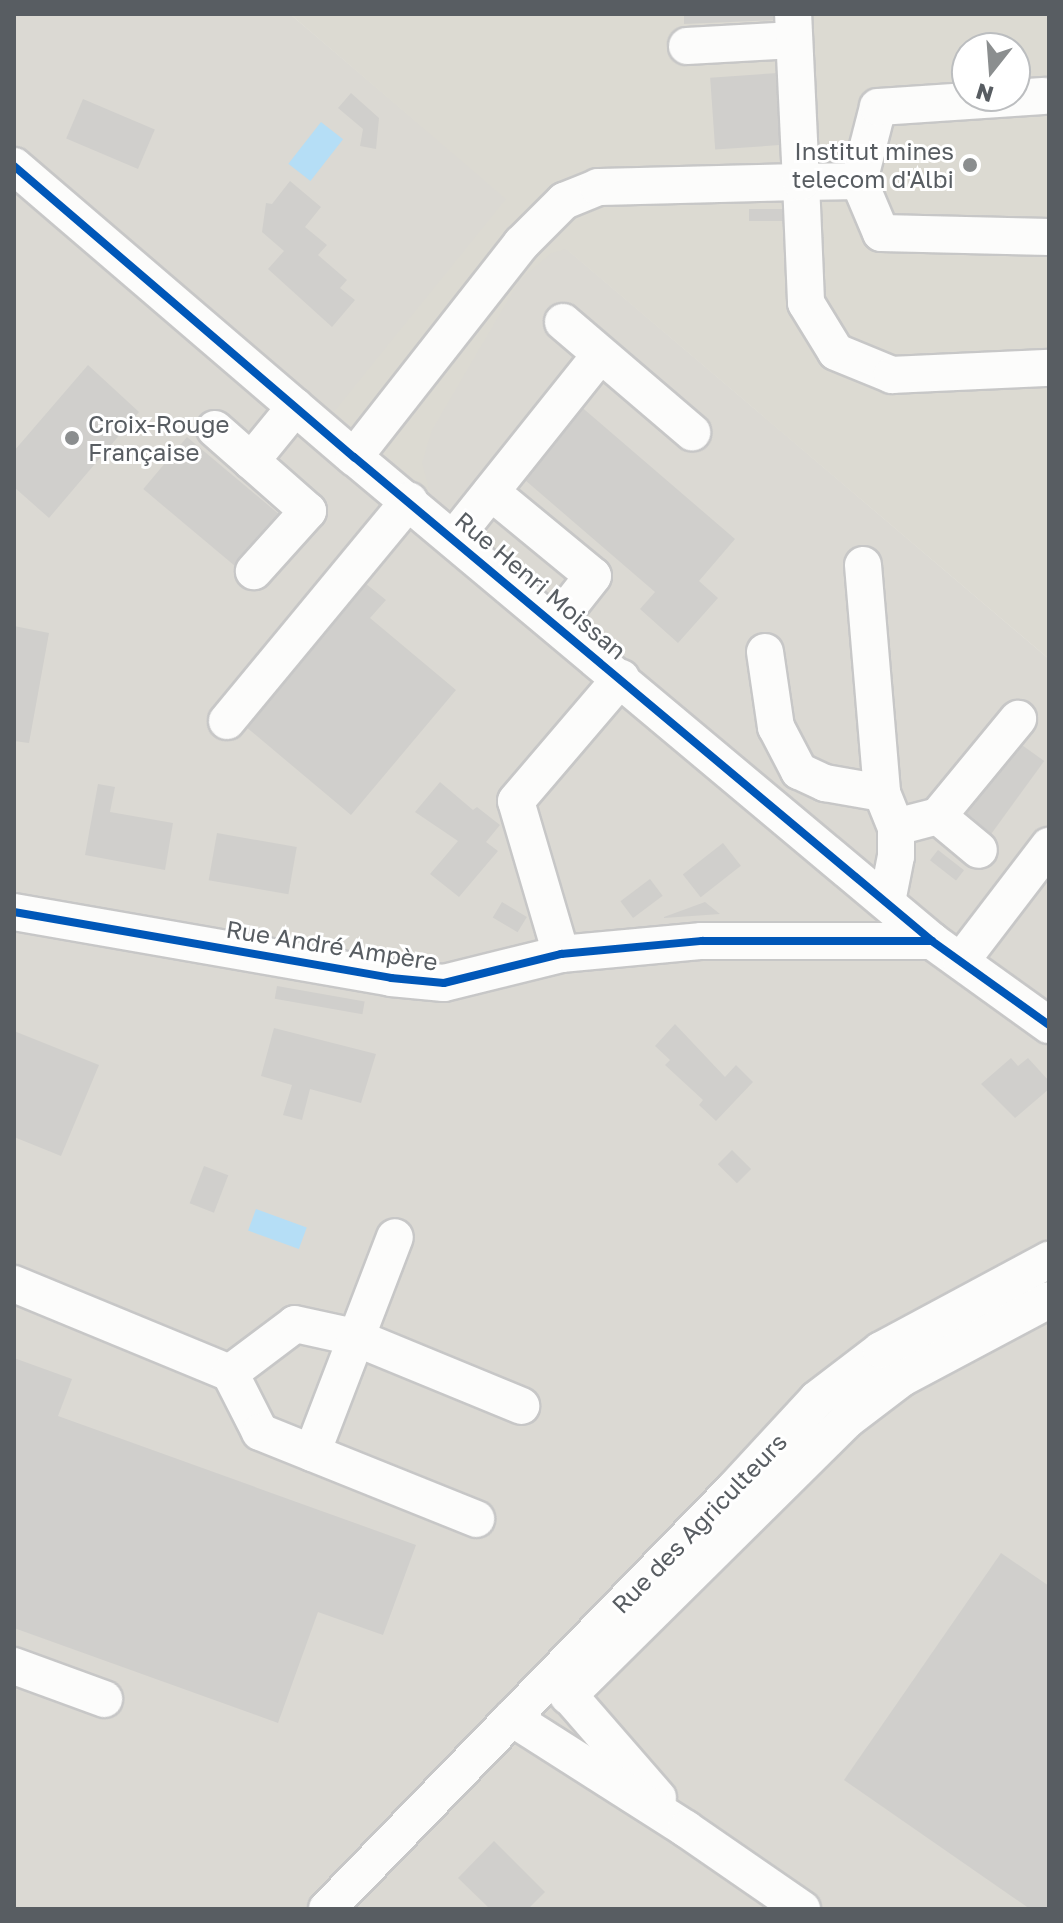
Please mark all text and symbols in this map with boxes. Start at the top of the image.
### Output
north arrow [951,32,1031,112]
text: N [972,78,996,109]
place label: Institut mines telecom d'Albi [792,137,954,193]
marker: Institut mines telecom d'Albi [961,156,979,174]
place label: Croix-Rouge Française [88,410,229,466]
marker: Croix-Rouge Française [63,429,81,447]
street label: Rue Henri Moissan [450,505,632,665]
street label: Rue André Ampère [224,914,440,976]
street label: Rue des Agriculteurs [606,1427,792,1619]

